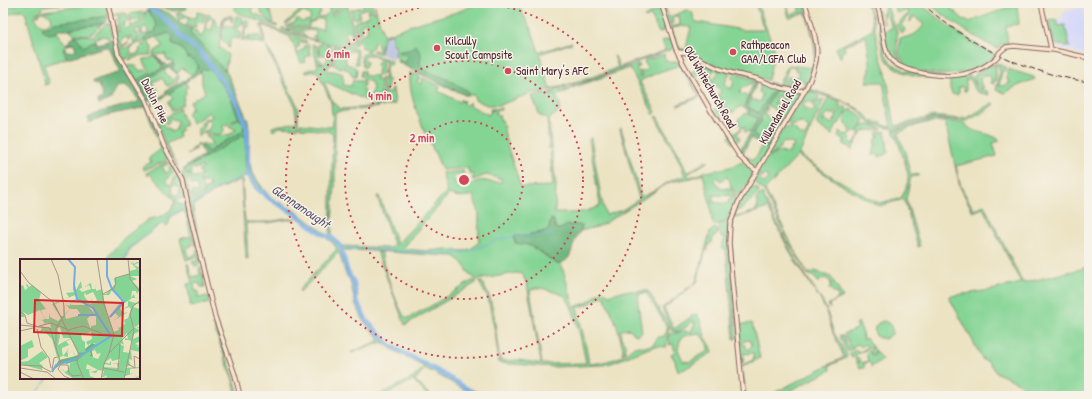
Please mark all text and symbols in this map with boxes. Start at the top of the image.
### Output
place label: Kilcully Scout Campsite [445,32,513,63]
place label: Rathpeacon GAA/LGFA Club [741,36,806,67]
street label: Old Whitechurch Road [680,42,741,131]
marker: Kilcully Scout Campsite [432,43,442,53]
text: 6 min [326,45,350,62]
marker: Rathpeacon GAA/LGFA Club [728,47,738,57]
place label: Saint Mary's AFC [516,62,589,79]
marker: Saint Mary's AFC [503,66,513,76]
street label: Dublin Pike [137,76,174,126]
street label: Killendaniel Road [754,76,805,147]
text: 4 min [368,87,392,104]
text: 2 min [410,129,435,146]
centre of rings [457,173,471,187]
water label: Glennamought [268,180,336,234]
inset map [20,259,140,379]

